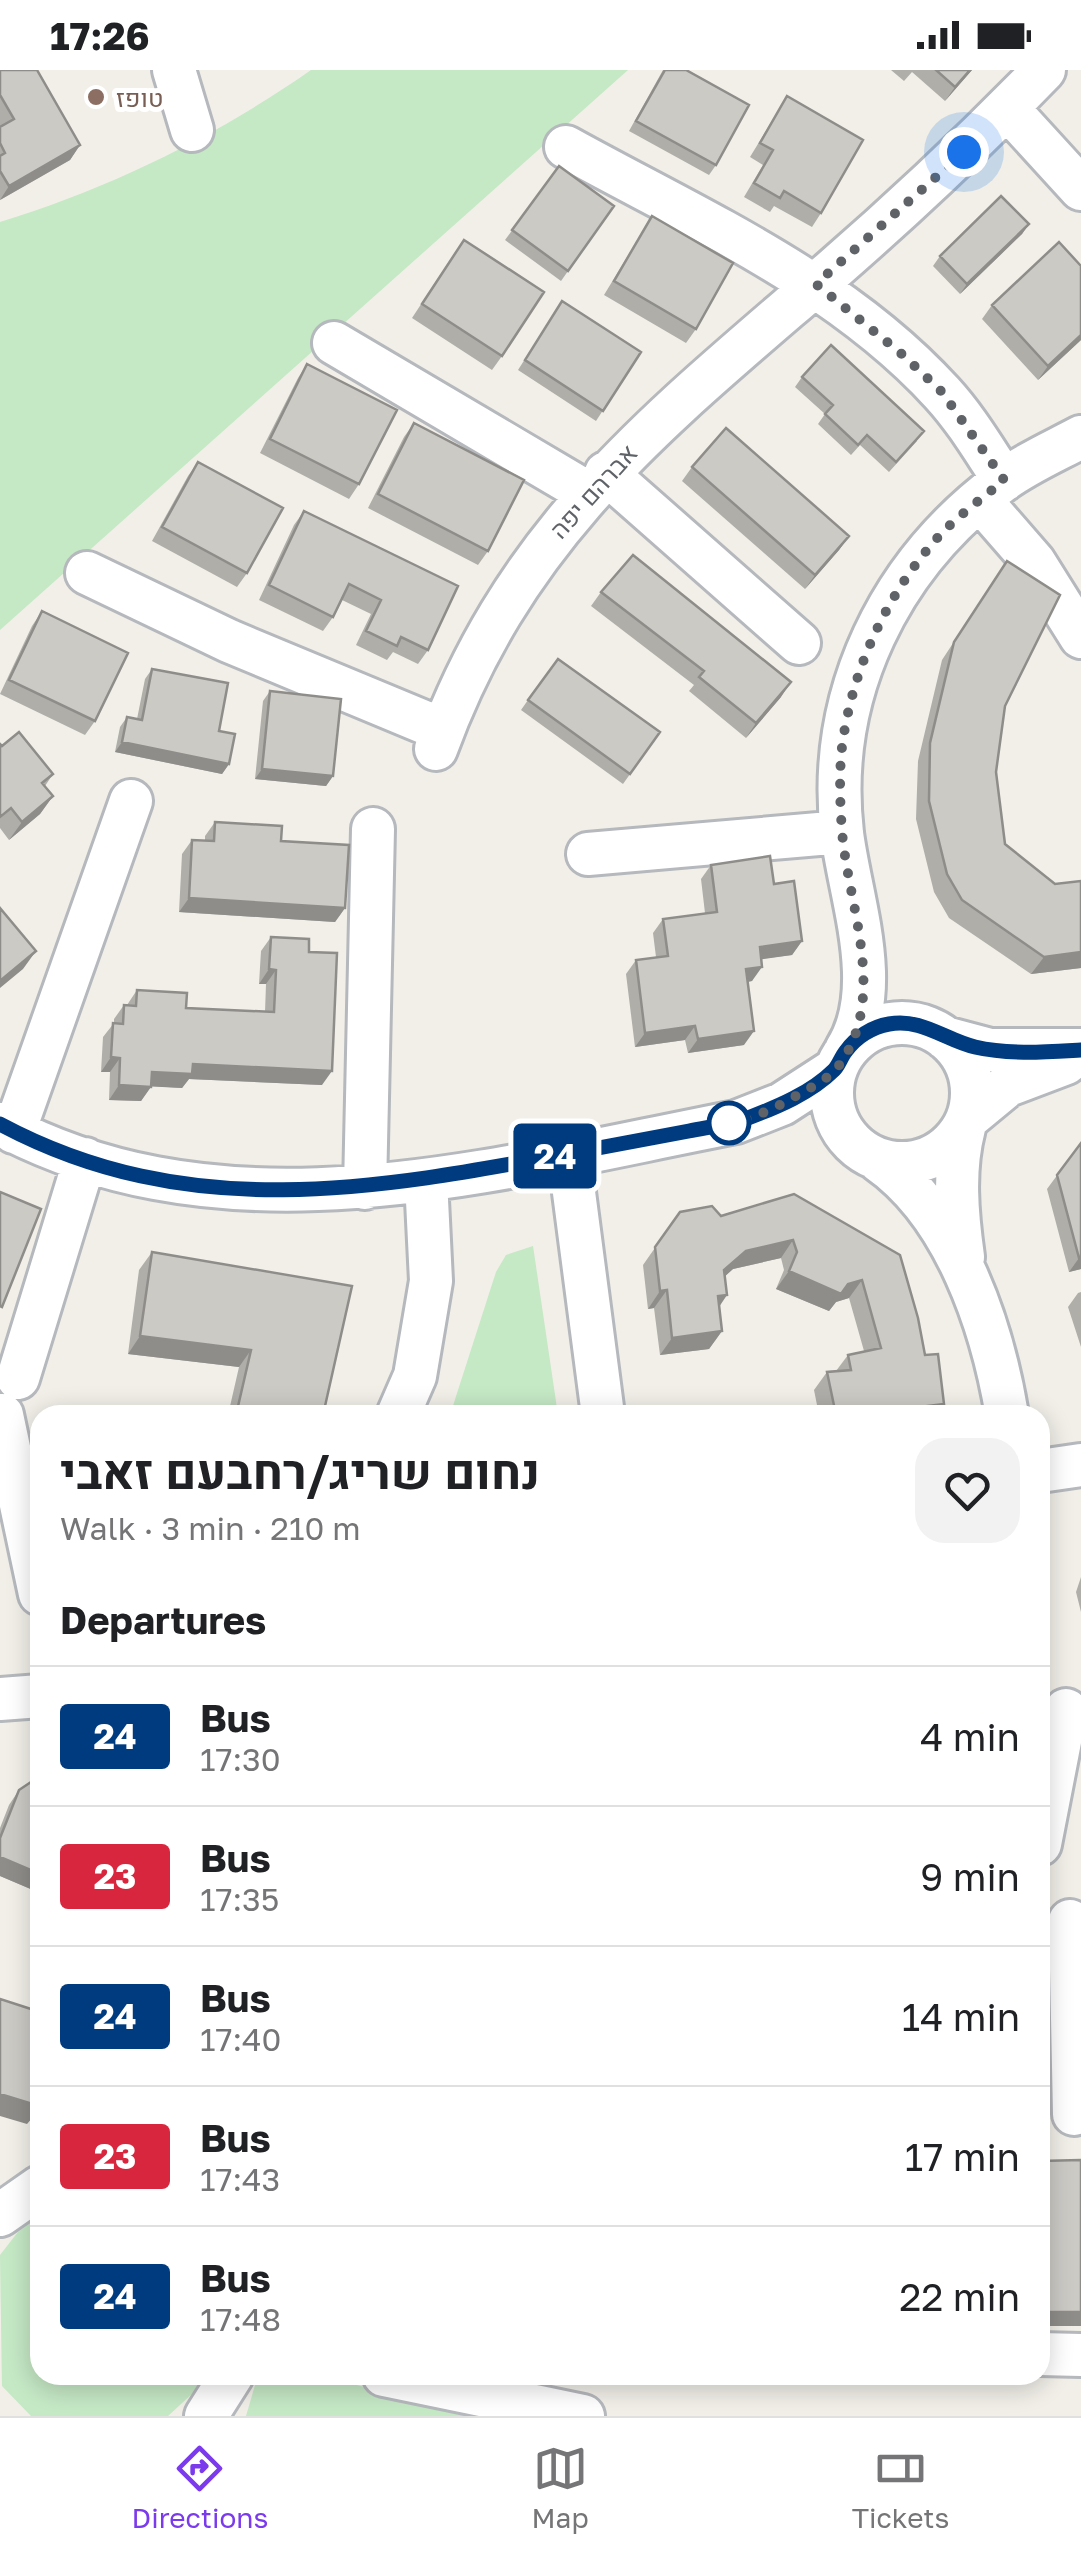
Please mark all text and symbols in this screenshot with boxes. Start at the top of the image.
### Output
text: 17:26 [50,13,150,58]
place label: טופז [116,82,163,113]
marker: טופז [85,86,107,108]
your location [939,127,989,177]
street label: אברהם יפה [543,437,643,545]
unlabelled marker [708,1102,750,1144]
line badge: 24 [510,1124,600,1188]
text: 24 [533,1135,577,1177]
button: heart [915,1438,1020,1543]
text: נחום שריג/רחבעם זאבי [60,1442,540,1500]
text: Walk · 3 min · 210 m [60,1509,361,1547]
text: Departures [60,1597,266,1642]
text: Bus [200,1695,271,1740]
text: 4 min [920,1714,1020,1759]
text: 24 [93,1715,137,1757]
text: 17:30 [200,1740,281,1778]
text: Bus [200,1835,271,1880]
text: 9 min [920,1854,1020,1899]
text: 23 [94,1855,136,1897]
text: 17:35 [200,1880,279,1918]
text: Bus [200,1975,271,2020]
text: 14 min [902,1994,1020,2039]
text: 24 [93,1995,137,2037]
text: 17:40 [200,2020,281,2058]
text: Bus [200,2115,271,2160]
text: 17 min [905,2134,1020,2179]
text: 23 [94,2135,136,2177]
text: 17:43 [200,2160,280,2198]
text: Bus [200,2255,271,2300]
text: 22 min [899,2274,1020,2319]
text: 24 [93,2275,137,2317]
text: 17:48 [200,2300,281,2338]
tab: Directions [132,2441,268,2534]
tab: Map [532,2441,589,2534]
tab: Tickets [852,2441,949,2534]

